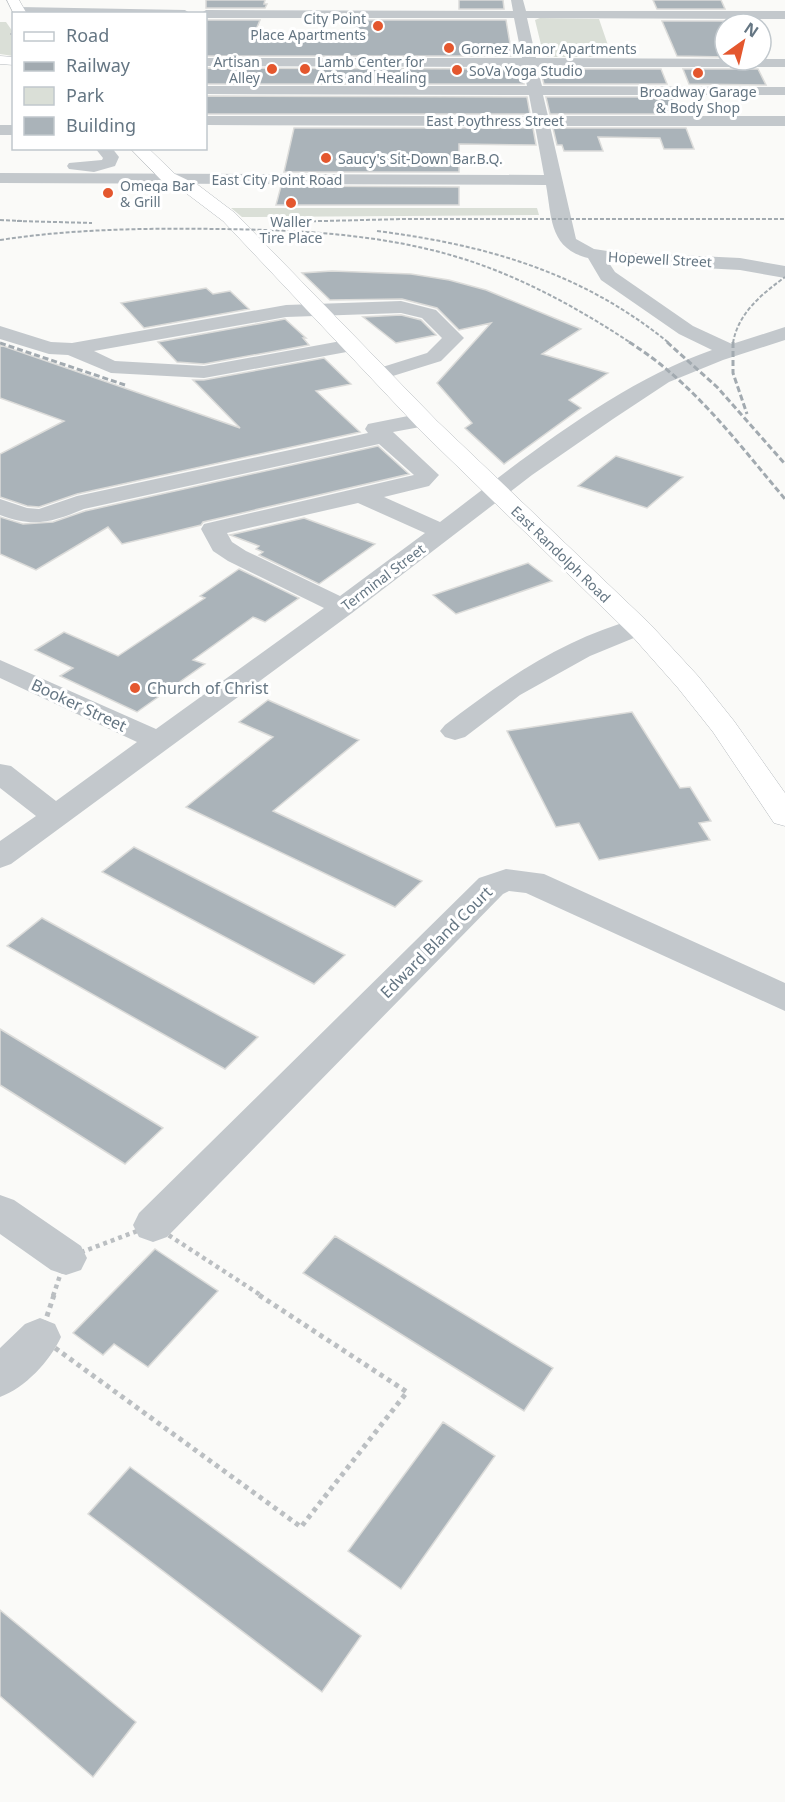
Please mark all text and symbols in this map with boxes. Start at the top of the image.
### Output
place label: City Point Place Apartments [250,9,366,44]
legend [12,12,207,150]
north arrow [713,12,773,72]
text: N [740,17,763,42]
marker: City Point Place Apartments [371,19,385,33]
text: Road [66,23,109,47]
place label: Gornez Manor Apartments [461,39,637,58]
marker: Gornez Manor Apartments [442,41,456,55]
place label: Artisan Alley [213,52,261,87]
place label: Lamb Center for Arts and Healing [317,52,427,87]
text: Railway [66,53,131,77]
place label: SoVa Yoga Studio [469,61,583,80]
marker: Artisan Alley [265,62,279,76]
marker: Lamb Center for Arts and Healing [298,62,312,76]
marker: SoVa Yoga Studio [450,63,464,77]
marker: Broadway Garage & Body Shop [691,66,705,80]
place label: Broadway Garage & Body Shop [639,82,757,117]
text: Park [66,83,104,107]
street label: East Poythress Street [426,111,564,130]
text: Building [66,113,136,137]
place label: Saucy's Sit-Down Bar.B.Q. [338,149,503,168]
marker: Saucy's Sit-Down Bar.B.Q. [319,151,333,165]
street label: East City Point Road [212,170,342,189]
place label: Omega Bar & Grill [120,176,195,211]
marker: Omega Bar & Grill [101,186,115,200]
marker: Waller Tire Place [284,196,298,210]
place label: Waller Tire Place [260,212,323,247]
street label: Hopewell Street [608,247,712,271]
street label: East Randolph Road [507,501,615,607]
street label: Terminal Street [337,539,429,615]
street label: Booker Street [28,673,130,737]
place label: Church of Christ [147,677,269,699]
marker: Church of Christ [128,681,142,695]
street label: Edward Bland Court [375,881,497,1003]

